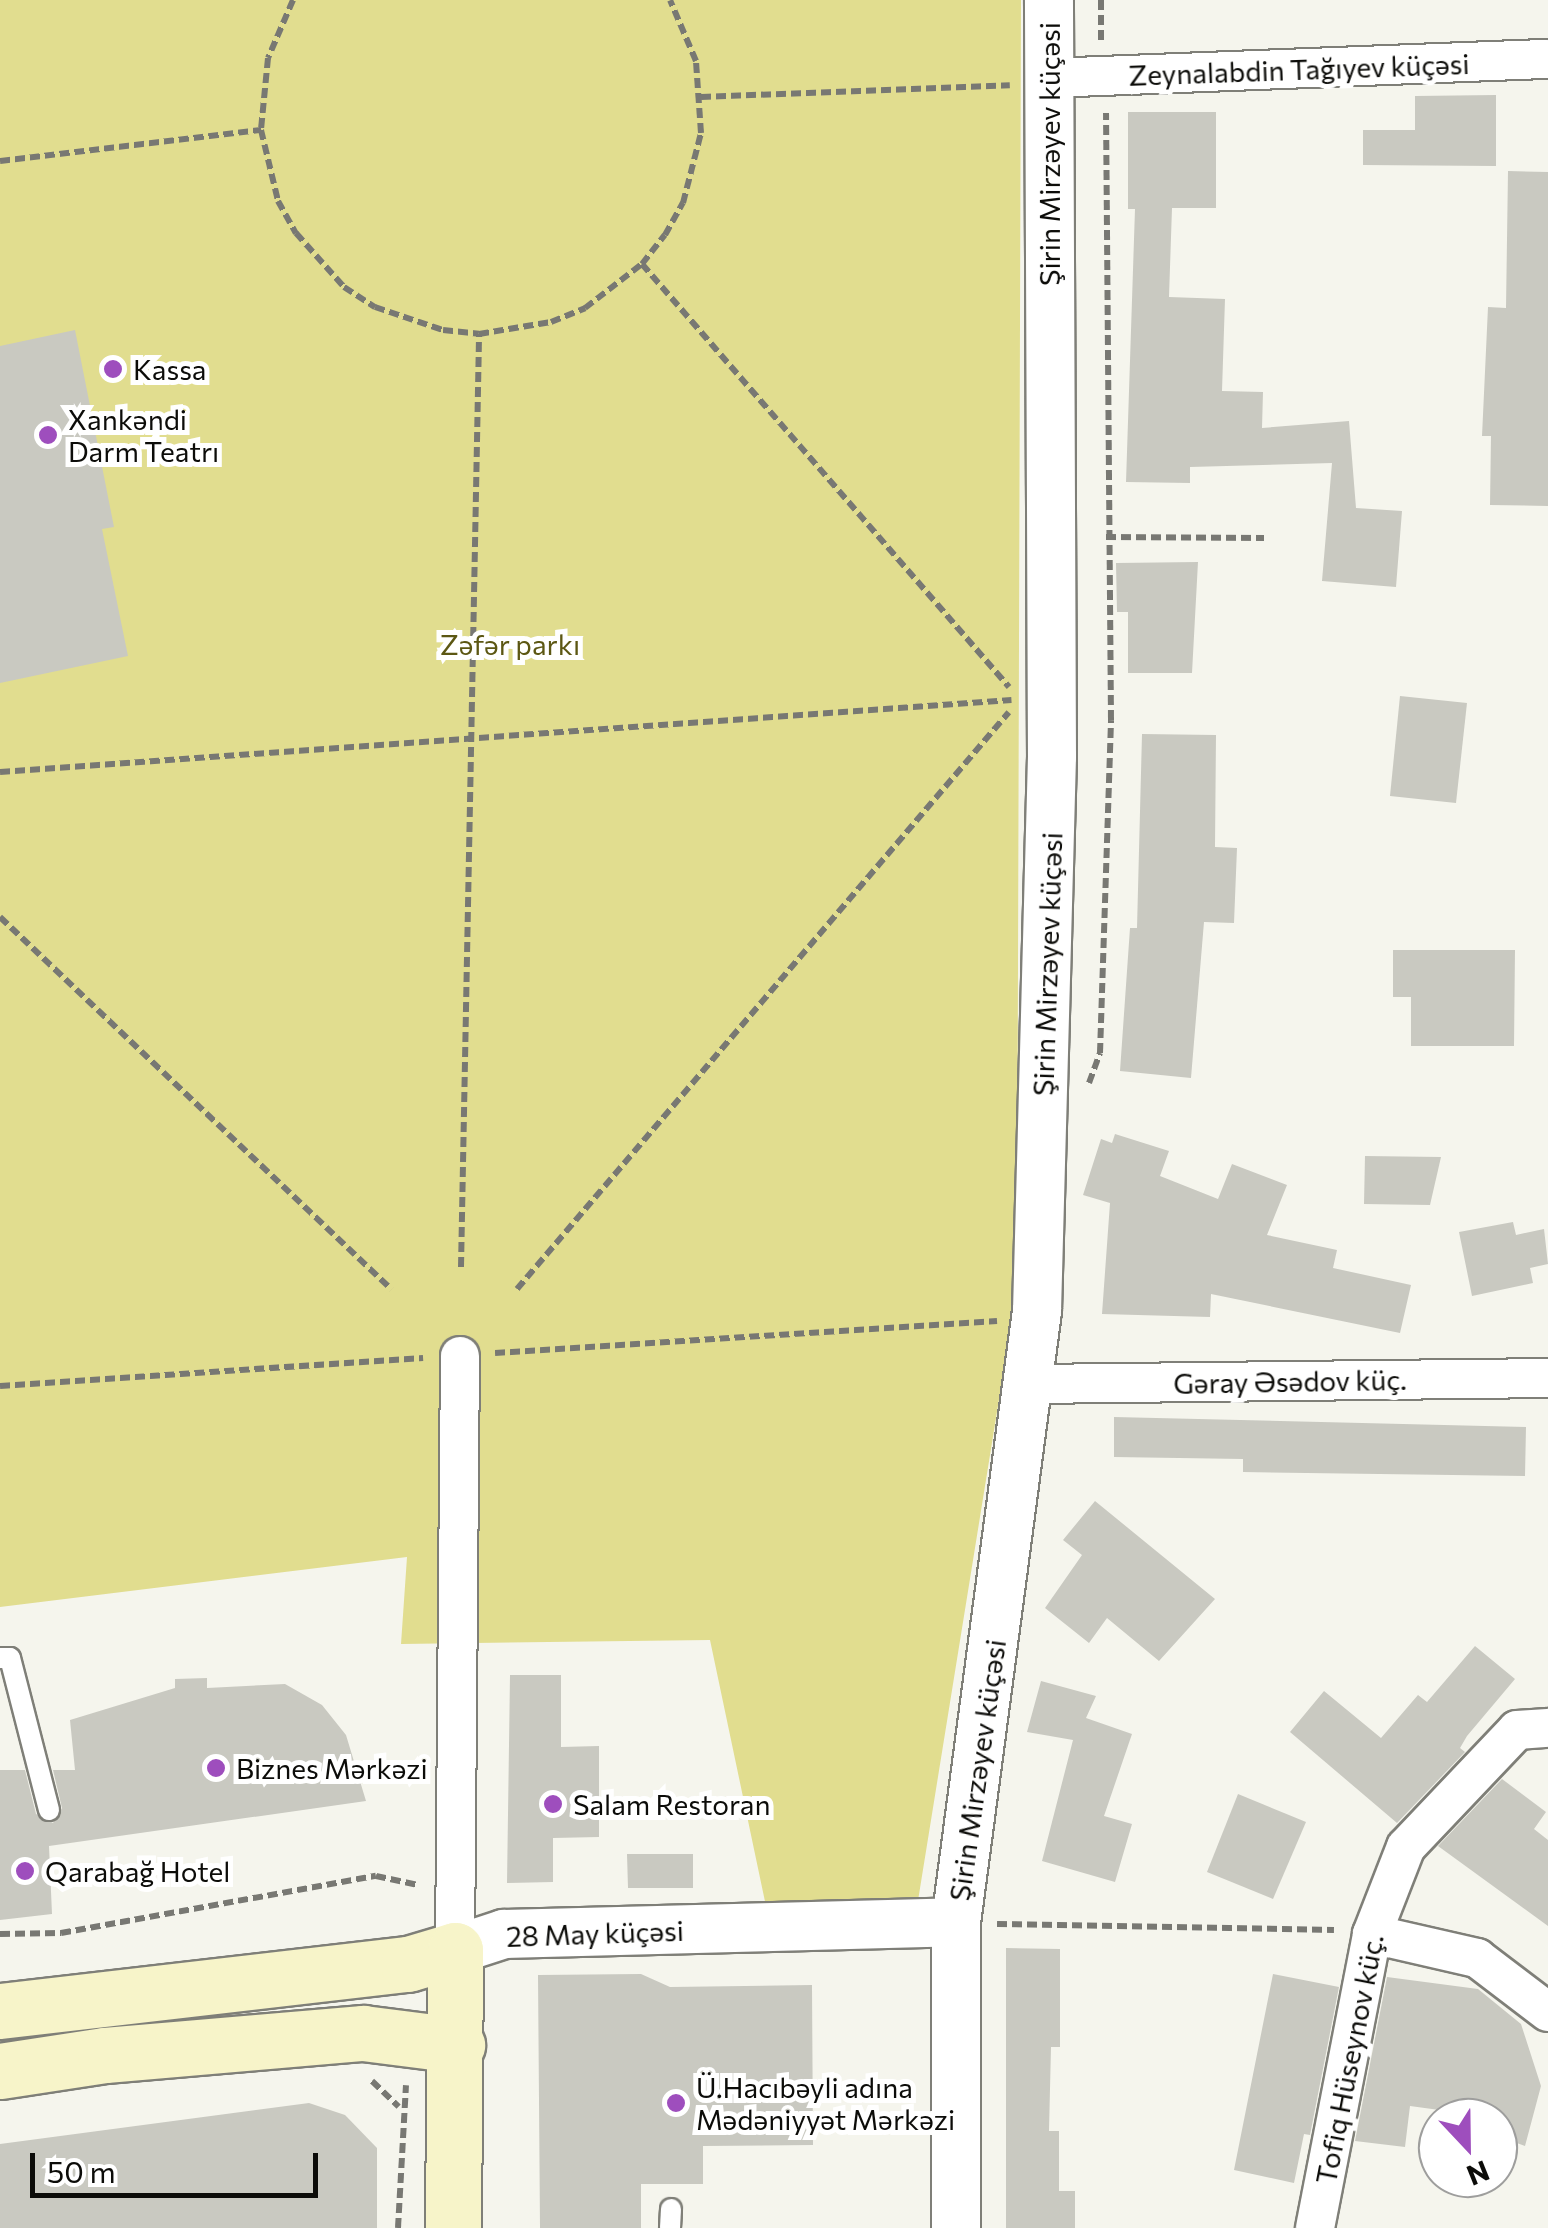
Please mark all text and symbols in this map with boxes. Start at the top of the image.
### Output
street label: Şirin Mirzəyev küçəsi [1032,22,1066,286]
street label: Zeynalabdin Tağıyev küçəsi [1128,46,1470,92]
place label: Kassa [133,352,207,386]
marker: Kassa [102,358,124,380]
place label: Xankəndi Darm Teatrı [68,402,219,468]
marker: Xankəndi Darm Teatrı [37,424,59,446]
park label: Zəfər parkı [440,627,580,661]
street label: Şirin Mirzəyev küçəsi [1026,831,1068,1097]
street label: Gəray Əsədov küç. [1173,1362,1407,1400]
street label: Şirin Mirzəyev küçəsi [942,1637,1012,1903]
place label: Biznes Mərkəzi [236,1751,428,1785]
marker: Biznes Mərkəzi [205,1757,227,1779]
place label: Salam Restoran [573,1787,770,1821]
marker: Salam Restoran [542,1793,564,1815]
place label: Qarabağ Hotel [45,1854,230,1888]
marker: Qarabağ Hotel [14,1860,36,1882]
street label: 28 May küçəsi [506,1913,684,1953]
street label: Tofiq Hüseynov küç. [1308,1931,1390,2187]
place label: Ü.Hacıbəyli adına Mədəniyyət Mərkəzi [696,2070,955,2136]
marker: Ü.Hacıbəyli adına Mədəniyyət Mərkəzi [665,2092,687,2114]
north arrow [1418,2098,1518,2198]
scale bar [35,2133,322,2195]
text: 50 m [47,2152,116,2189]
text: N [1462,2154,1495,2194]

